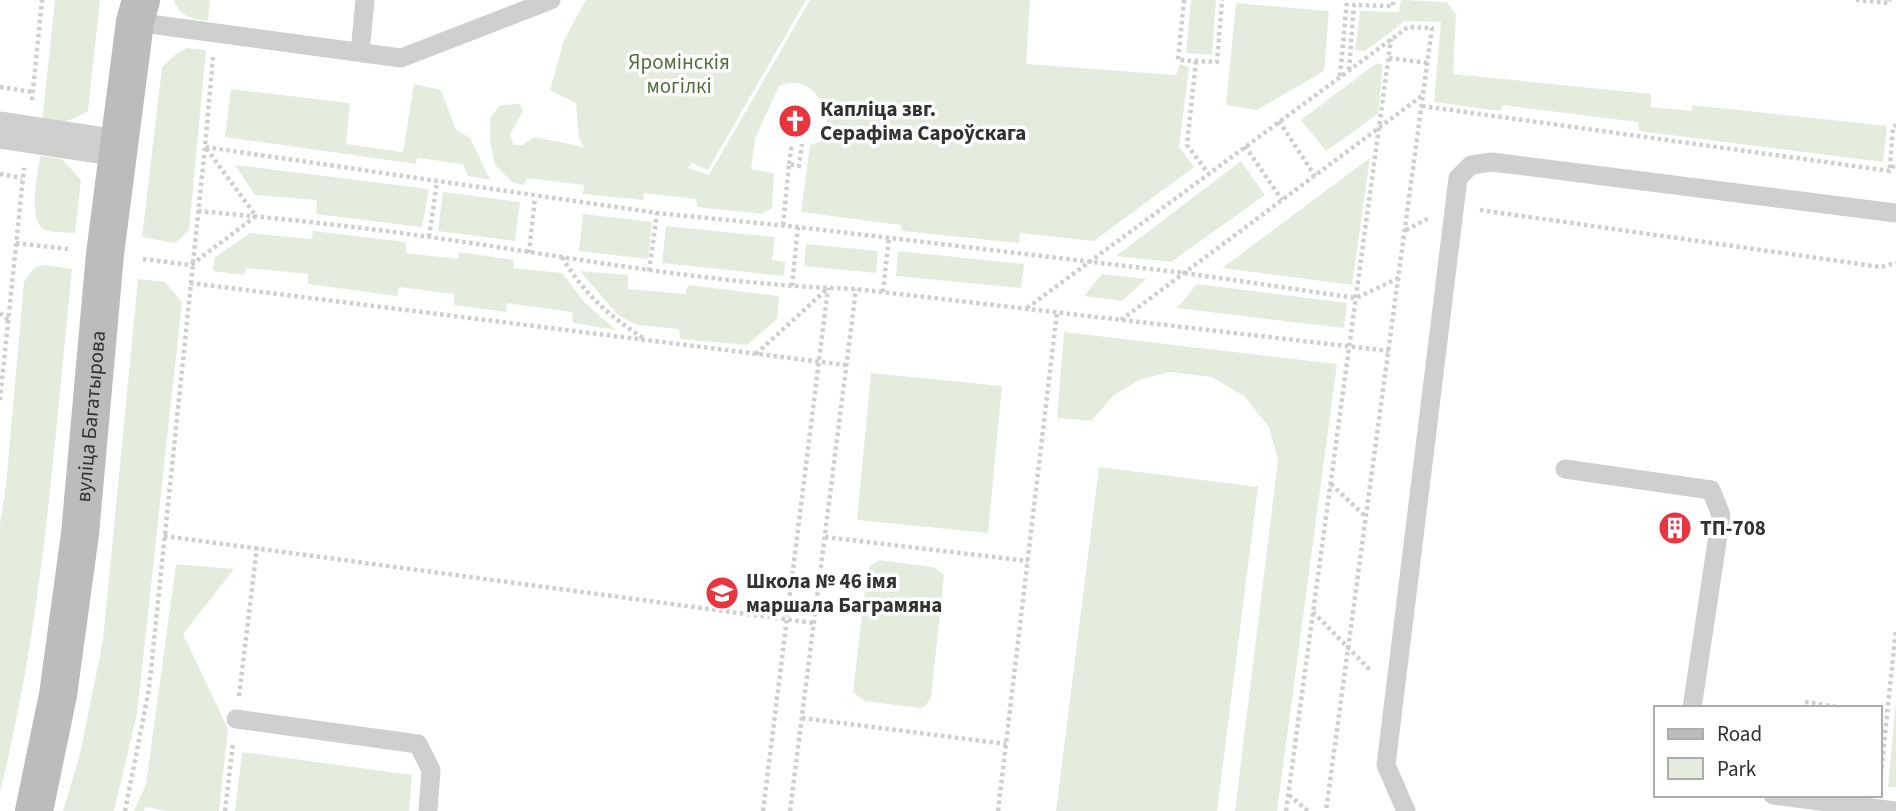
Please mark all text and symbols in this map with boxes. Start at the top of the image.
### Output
park label: Яромінскія могілкі [628,47,730,101]
place label: Капліца звг. Серафіма Сароўскага [820,94,1026,148]
church icon: Капліца звг. Серафіма Сароўскага [776,102,814,140]
street label: вуліца Багатырова [68,329,113,504]
building icon: ТП-708 [1656,509,1694,547]
place label: ТП-708 [1700,513,1766,543]
place label: Школа № 46 імя маршала Баграмяна [746,566,942,620]
school or university icon: Школа № 46 імя маршала Баграмяна [703,574,741,612]
legend [1654,706,1882,797]
text: Road [1717,719,1762,749]
text: Park [1717,754,1757,784]

